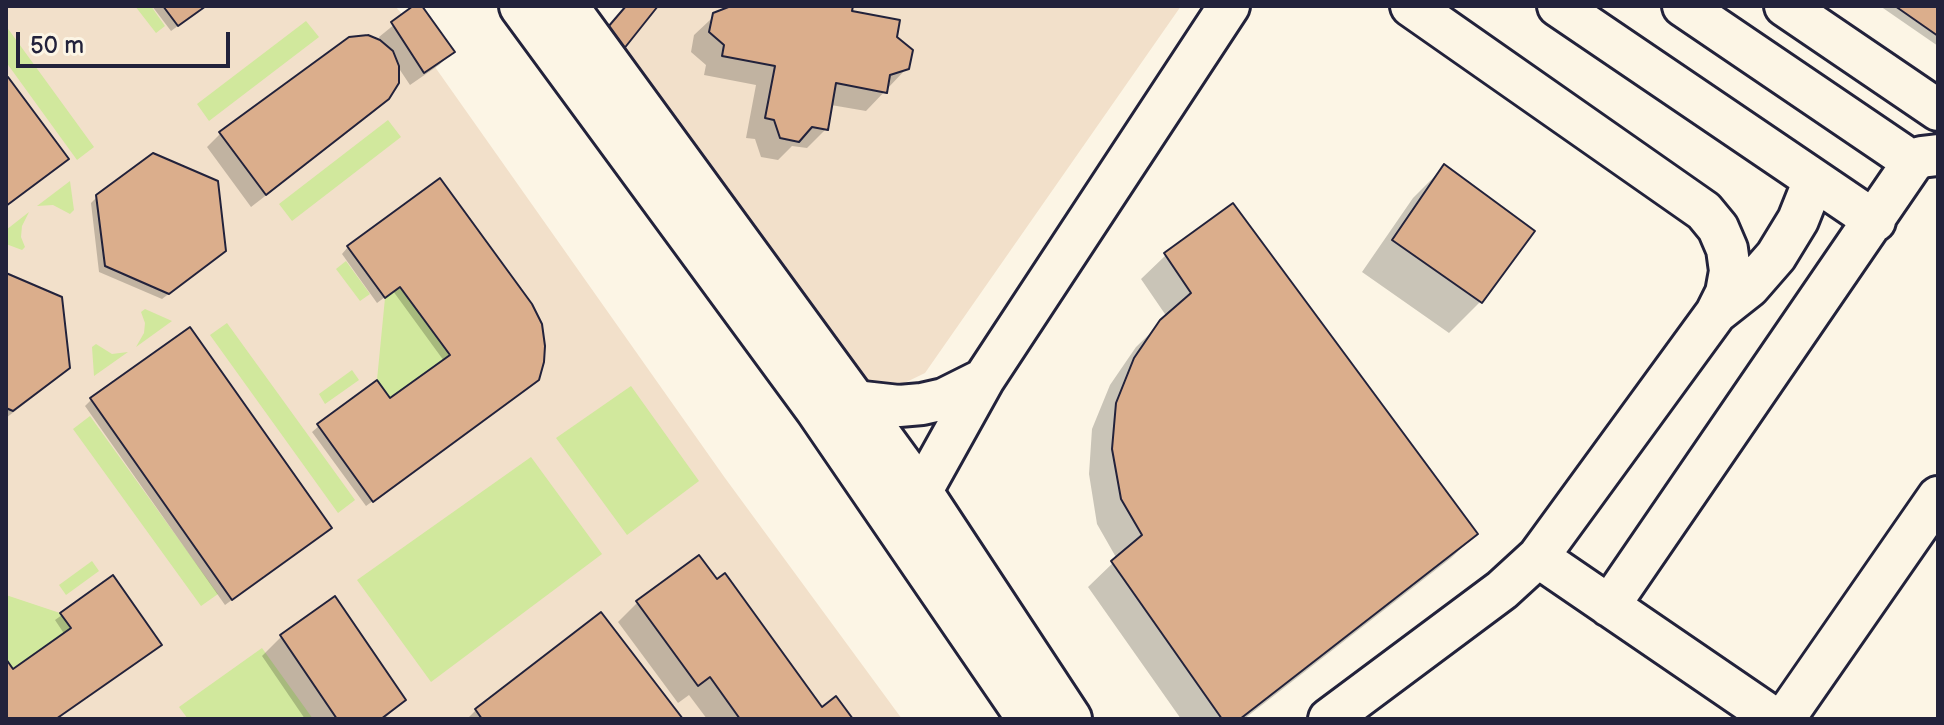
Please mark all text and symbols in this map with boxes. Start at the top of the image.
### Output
scale bar [20,16,234,66]
text: 50 m [30,31,84,60]

